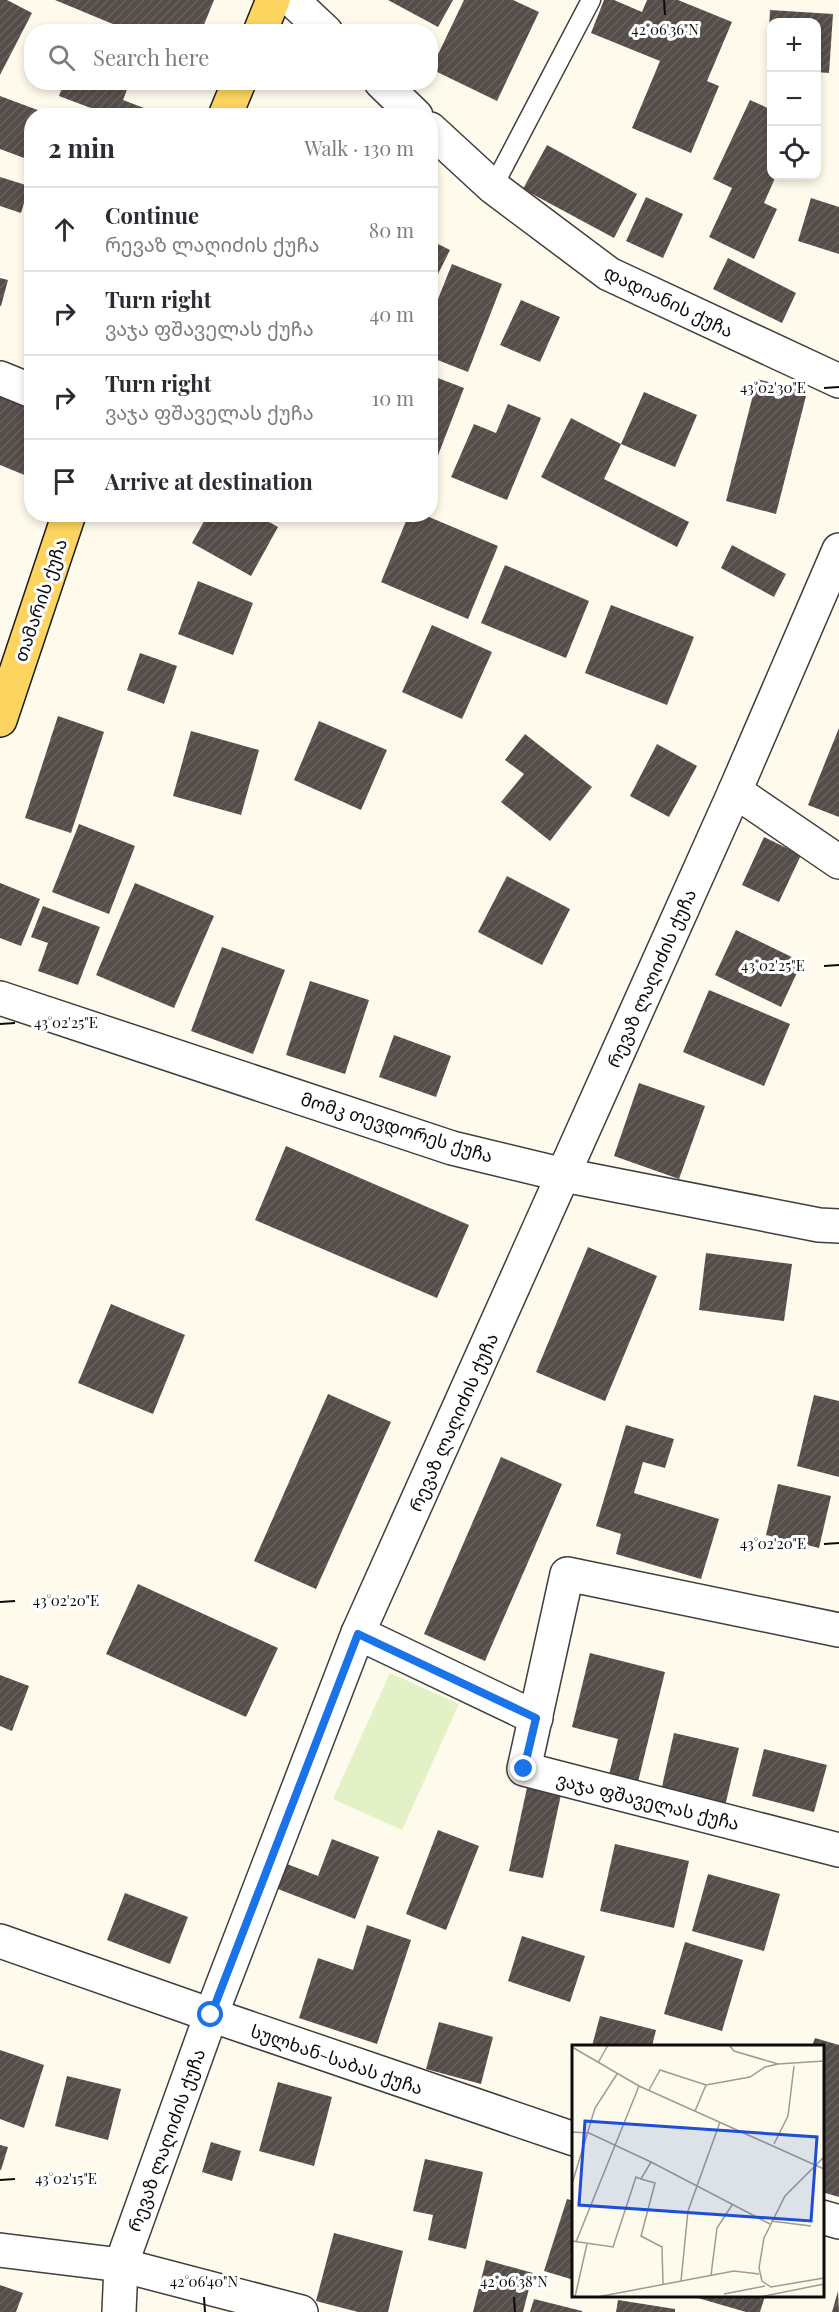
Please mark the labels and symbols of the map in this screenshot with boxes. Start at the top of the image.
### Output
text: 42°06'36"N [631,19,699,39]
street label: დადიანის ქუჩა [601,259,737,343]
text: 43°02'30"E [740,377,806,397]
street label: თამარის ქუჩა [8,535,72,665]
street label: რევაზ ლაღიძის ქუჩა [601,885,701,1071]
text: 43°02'25"E [741,955,805,975]
text: 43°02'25"E [34,1012,98,1032]
street label: მომკ თევდორეს ქუჩა [298,1086,496,1168]
street label: რევაზ ლაღიძის ქუჩა [403,1329,503,1515]
text: 43°02'20"E [740,1533,806,1553]
text: 43°02'20"E [33,1590,99,1610]
route end [510,1755,536,1781]
street label: ვაჯა ფშაველას ქუჩა [554,1767,742,1835]
route start [197,2001,223,2027]
street label: სულხან-საბას ქუჩა [248,2018,426,2100]
street label: რევაზ ლაღიძის ქუჩა [122,2045,210,2235]
inset map [572,2045,824,2297]
text: 43°02'15"E [35,2168,97,2188]
text: 42°06'40"N [170,2271,239,2291]
text: 42°06'38"N [480,2271,548,2291]

